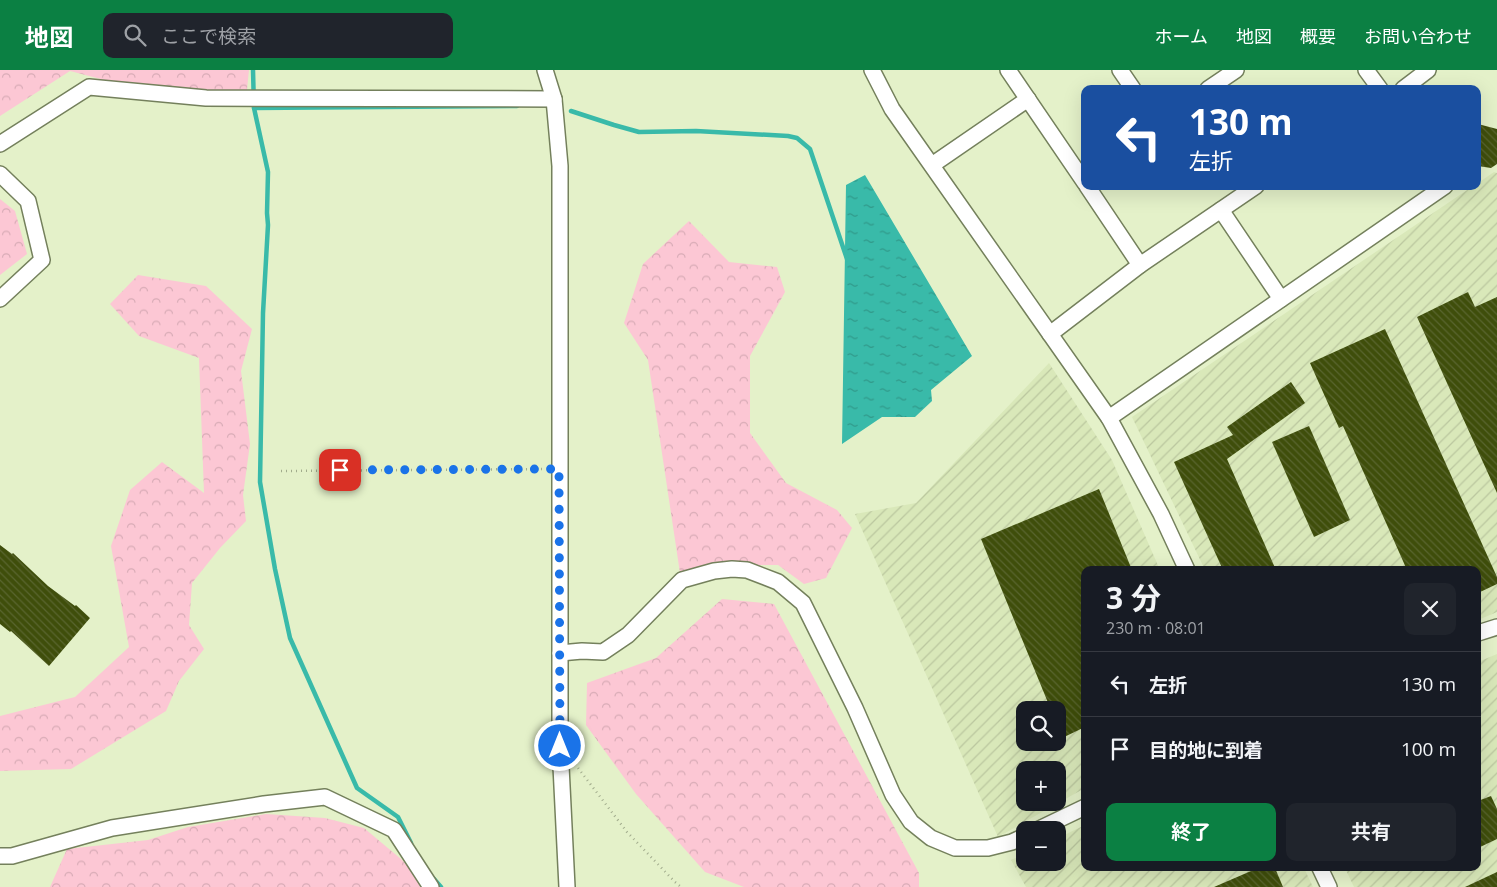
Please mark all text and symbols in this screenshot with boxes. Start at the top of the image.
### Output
search box [103,13,453,58]
text: 地図 [25,20,73,53]
icon: search [121,21,149,49]
text: ここで検索 [161,23,256,49]
text: ホーム [1155,24,1208,48]
text: 地図 [1236,24,1272,48]
text: 概要 [1300,24,1336,48]
text: お問い合わせ [1364,24,1472,48]
text: 130 m [1189,98,1293,145]
icon: left [1106,105,1171,170]
text: 左折 [1189,145,1233,175]
pin [319,449,361,491]
icon: arrive [326,456,354,484]
text: 3 分 [1106,577,1161,618]
button: close [1404,583,1456,635]
text: 230 m · 08:01 [1106,617,1206,639]
icon: left [1106,670,1134,698]
text: 130 m [1401,671,1456,697]
text: 左折 [1149,672,1187,698]
map controls [1016,701,1066,871]
button: search [1016,701,1066,751]
position arrow [533,719,585,771]
icon: arrive [1106,735,1134,763]
text: 100 m [1401,736,1456,762]
text: 目的地に到着 [1149,737,1263,763]
button: + [1016,761,1066,811]
button: 終了 [1106,803,1276,861]
button: 共有 [1286,803,1456,861]
button: − [1016,821,1066,871]

